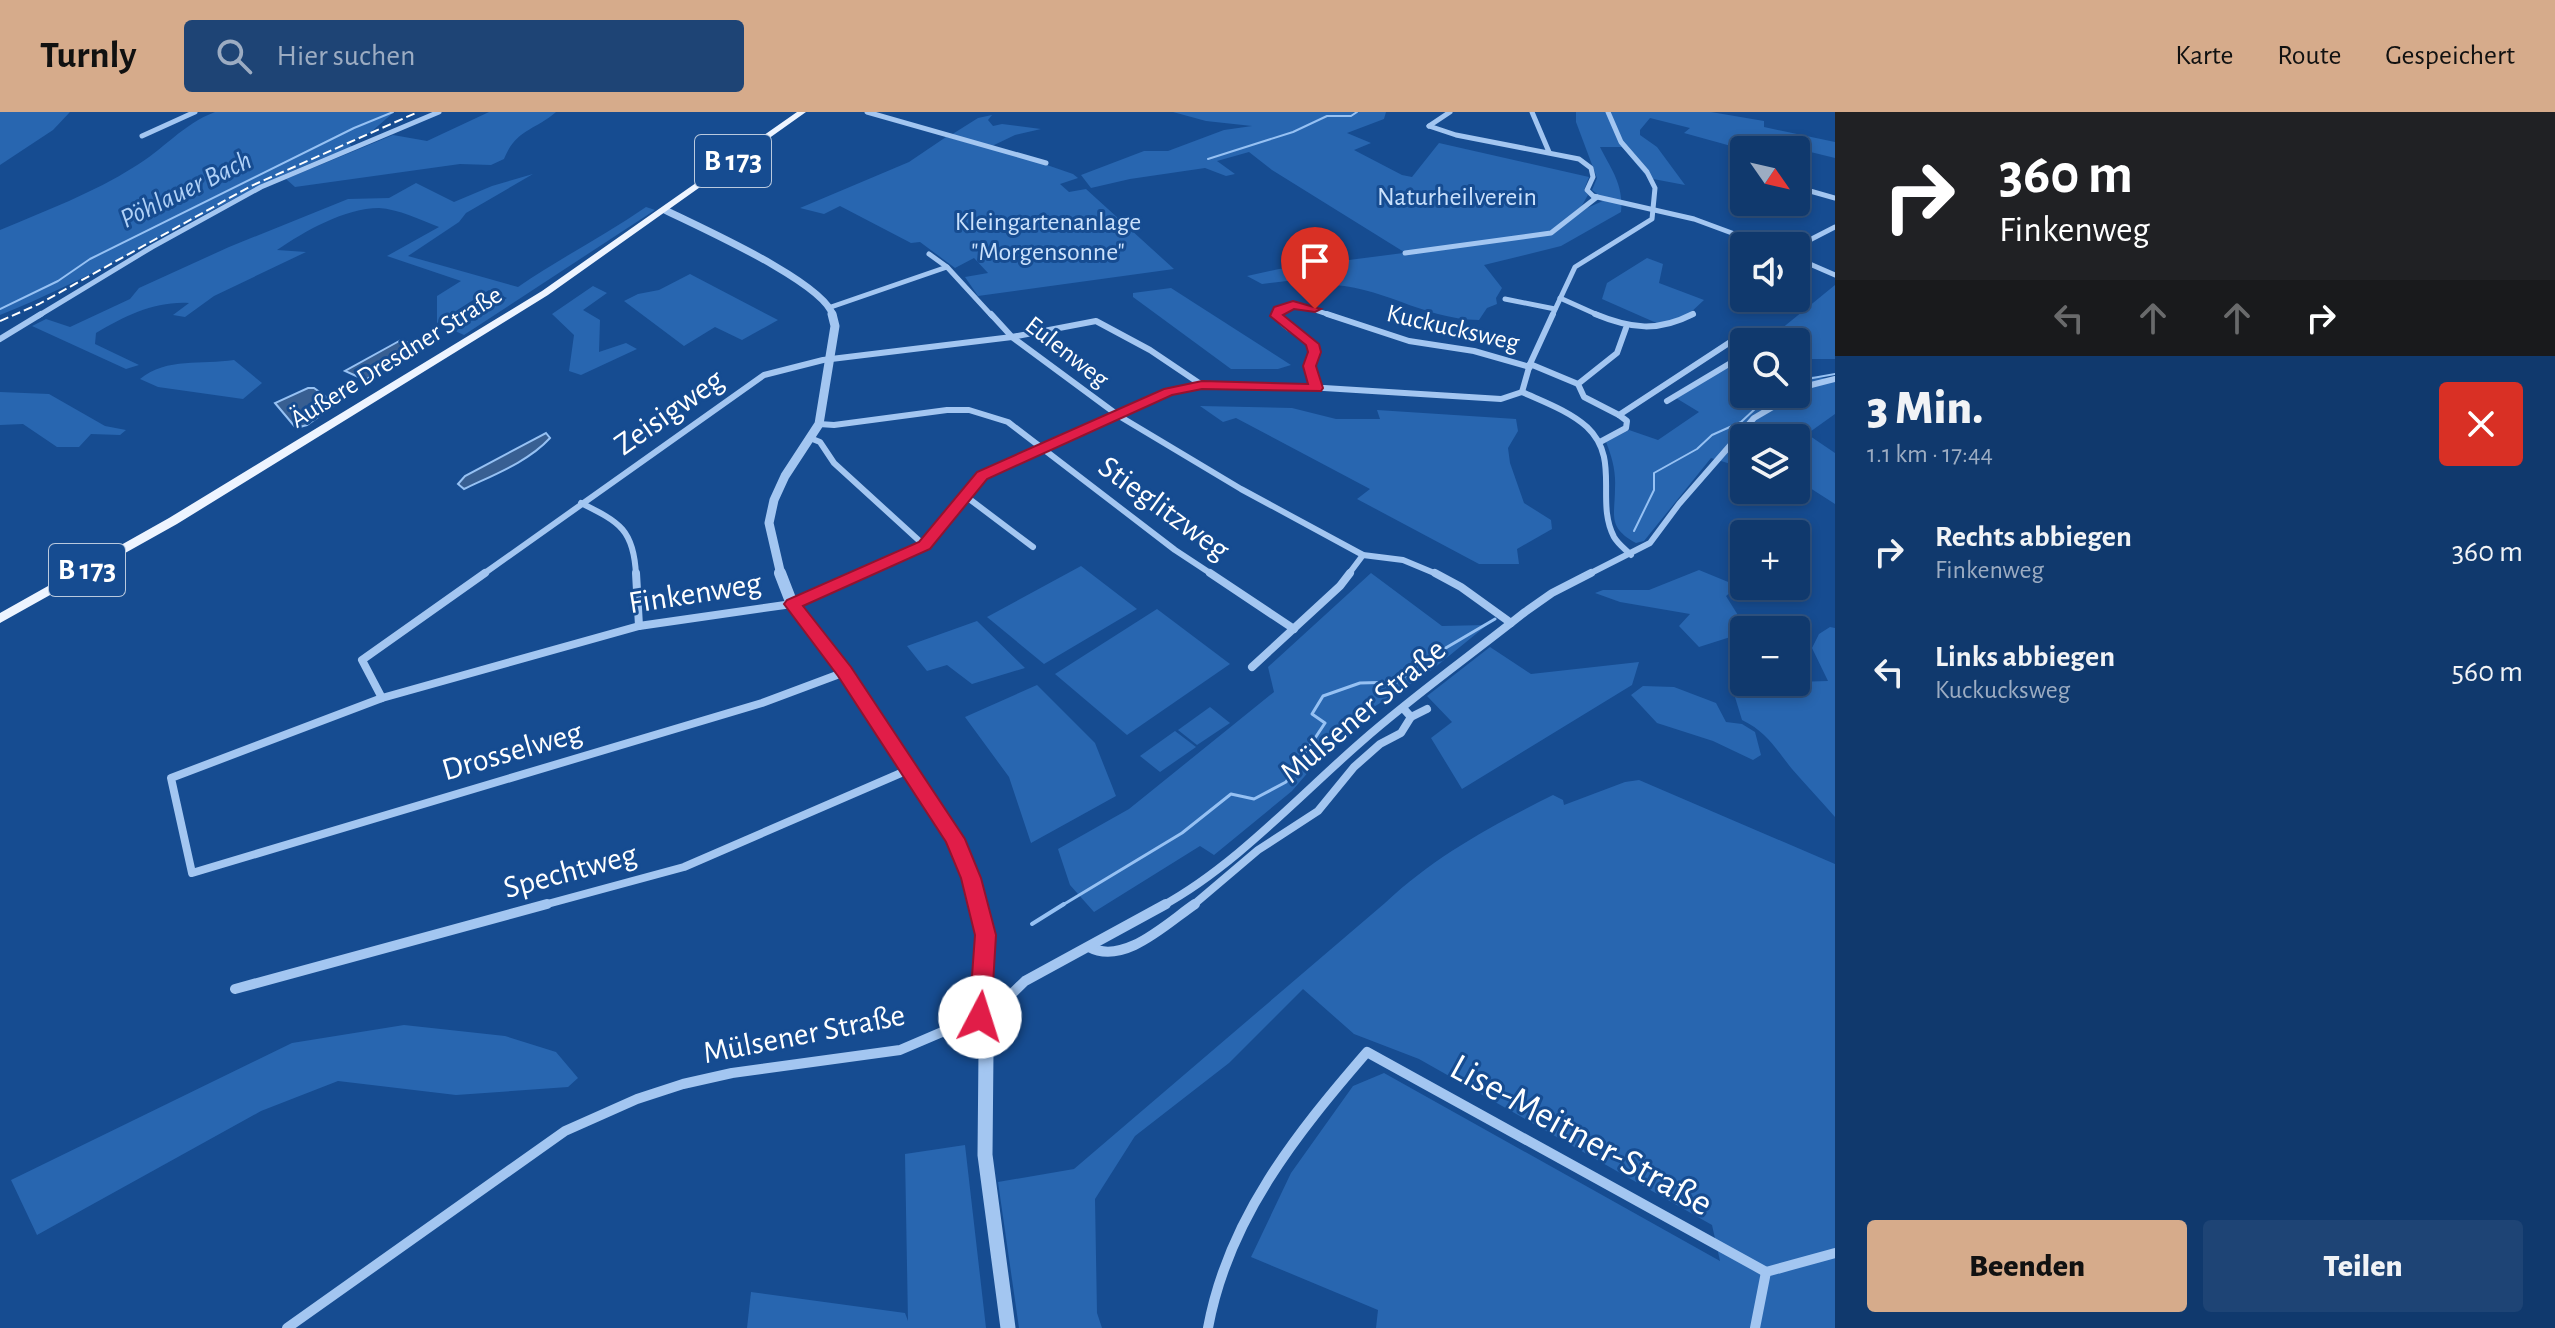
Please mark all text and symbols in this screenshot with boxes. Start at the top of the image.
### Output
search box [184,20,744,92]
icon: search [212,34,256,78]
text: Turnly [40,37,136,75]
text: Hier suchen [276,41,416,71]
text: Karte [2175,42,2233,70]
text: Route [2277,42,2341,70]
text: Gespeichert [2385,42,2515,70]
road number: B 173 [695,135,771,187]
north arrow [1730,136,1810,216]
map controls [1730,136,1810,696]
icon: right [1867,144,1971,248]
water label: Pöhlauer Bach [116,146,256,234]
text: 360 m [1999,147,2133,203]
park label: Naturheilverein [1377,184,1537,210]
park label: Kleingartenanlage "Morgensonne" [955,209,1141,265]
text: Finkenweg [1999,212,2150,248]
pin [1281,227,1349,309]
button: sound [1730,232,1810,312]
icon: arrive [1293,239,1337,283]
street label: Äußere Dresdner Straße [285,280,506,433]
icon: left [2047,296,2091,340]
icon: ahead [2131,296,2175,340]
icon: ahead [2215,296,2259,340]
icon: right [2299,296,2343,340]
street label: Kuckucksweg [1384,300,1522,356]
street label: Eulenweg [1020,312,1114,393]
button: search [1730,328,1810,408]
street label: Zeisigweg [609,363,730,461]
button: close [2439,382,2523,466]
text: 3 Min. [1867,385,1983,433]
button: layers [1730,424,1810,504]
text: 1.1 km · 17:44 [1867,441,1993,467]
street label: Stieglitzweg [1093,450,1236,566]
button: + [1730,520,1810,600]
text: Rechts abbiegen [1935,522,2132,552]
icon: right [1867,530,1911,574]
text: 360 m [2452,537,2523,567]
road number: B 173 [49,544,125,596]
text: Finkenweg [1935,557,2044,583]
street label: Finkenweg [626,567,764,619]
button: − [1730,616,1810,696]
street label: Mülsener Straße [1274,633,1452,789]
text: Links abbiegen [1935,642,2115,672]
icon: left [1867,650,1911,694]
text: 560 m [2452,657,2523,687]
text: Kuckucksweg [1935,677,2070,703]
street label: Drosselweg [438,716,586,786]
street label: Spechtweg [500,838,640,904]
position arrow [938,975,1022,1059]
street label: Mülsener Straße [700,999,908,1069]
street label: Lise-Meitner-Straße [1444,1048,1718,1224]
button: Beenden [1867,1220,2187,1312]
button: Teilen [2203,1220,2523,1312]

